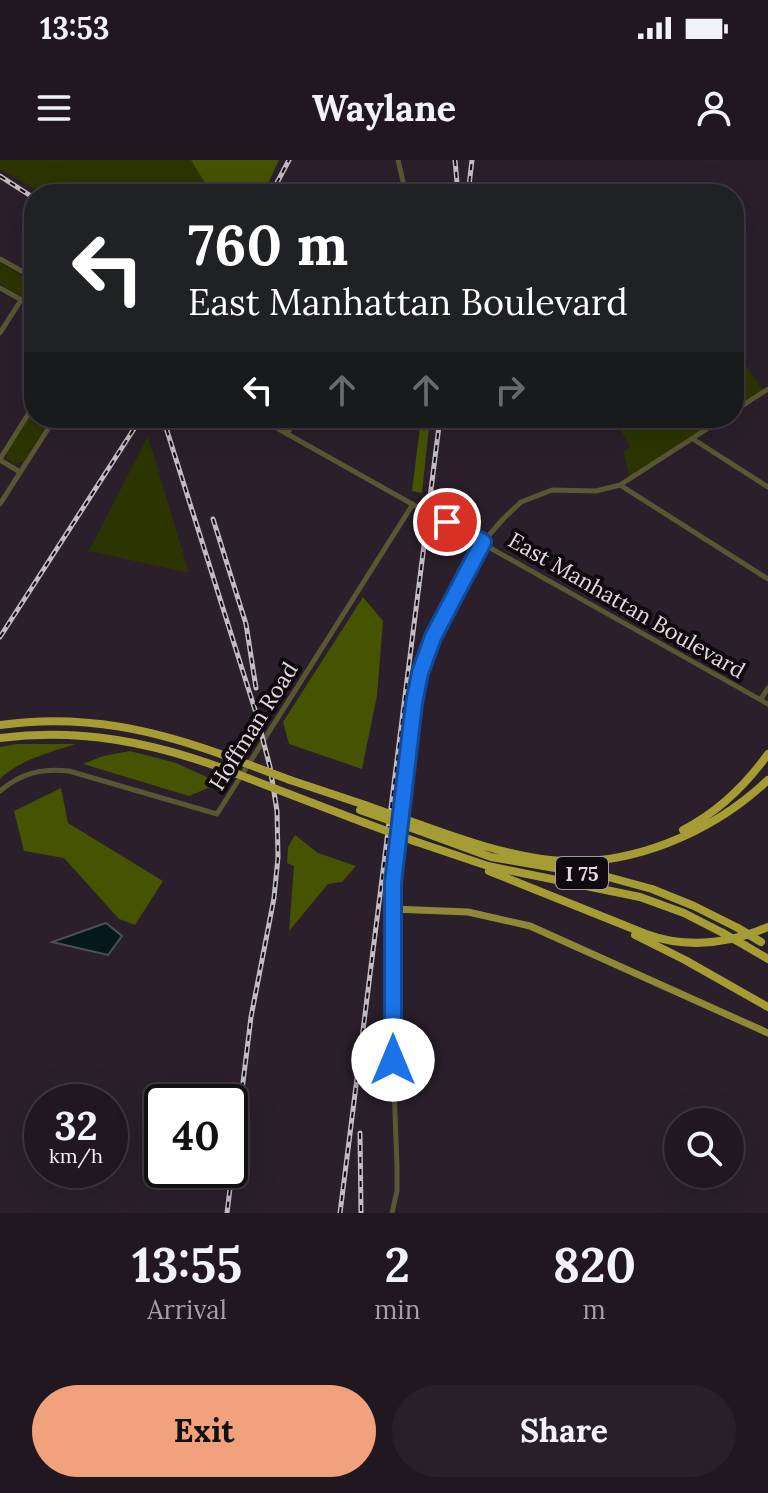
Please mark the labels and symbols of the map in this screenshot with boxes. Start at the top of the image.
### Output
pin [413,488,481,556]
street label: East Manhattan Boulevard [504,526,750,684]
street label: Hoffman Road [203,657,303,795]
road number: I 75 [556,857,608,889]
position arrow [351,1018,435,1102]
speed limit sign: 40 [144,1084,248,1188]

